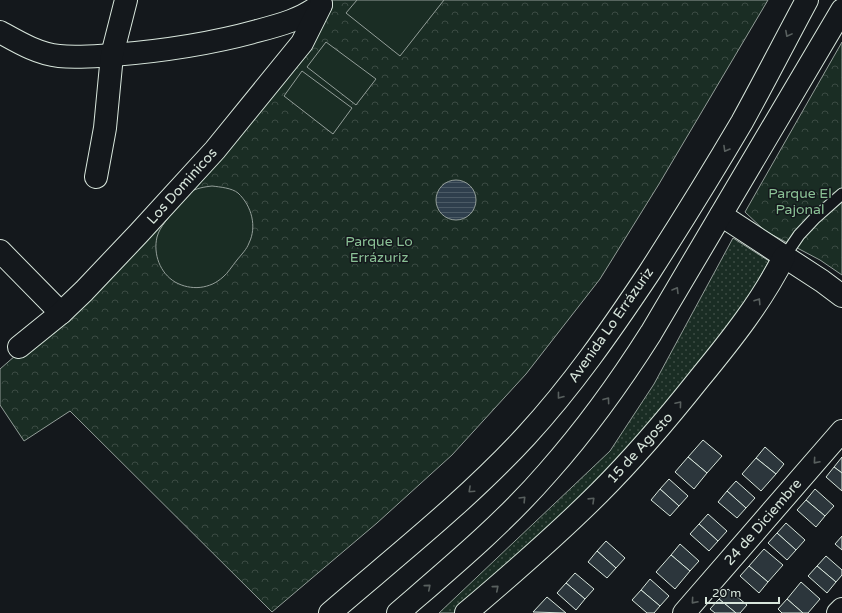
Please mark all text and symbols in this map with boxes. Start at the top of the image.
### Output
one-way arrow [785,30,793,38]
street label: Los Dominicos [143,144,221,228]
one-way arrow [723,144,730,152]
park label: Parque El Pajonal [768,185,832,218]
park label: Parque Lo Errázuriz [345,233,413,266]
street label: Avenida Lo Errázuriz [565,264,657,386]
one-way arrow [672,287,679,294]
one-way arrow [754,298,761,305]
one-way arrow [558,391,565,398]
one-way arrow [602,397,609,404]
one-way arrow [675,401,682,408]
street label: 15 de Agosto [604,409,676,487]
one-way arrow [814,456,821,464]
street label: 24 de Diciembre [721,475,805,569]
one-way arrow [468,486,476,493]
one-way arrow [518,496,526,504]
one-way arrow [587,497,595,505]
scale bar [706,579,779,605]
one-way arrow [423,585,431,592]
one-way arrow [491,585,499,592]
text: 20 m [712,586,741,600]
one-way arrow [692,596,699,604]

